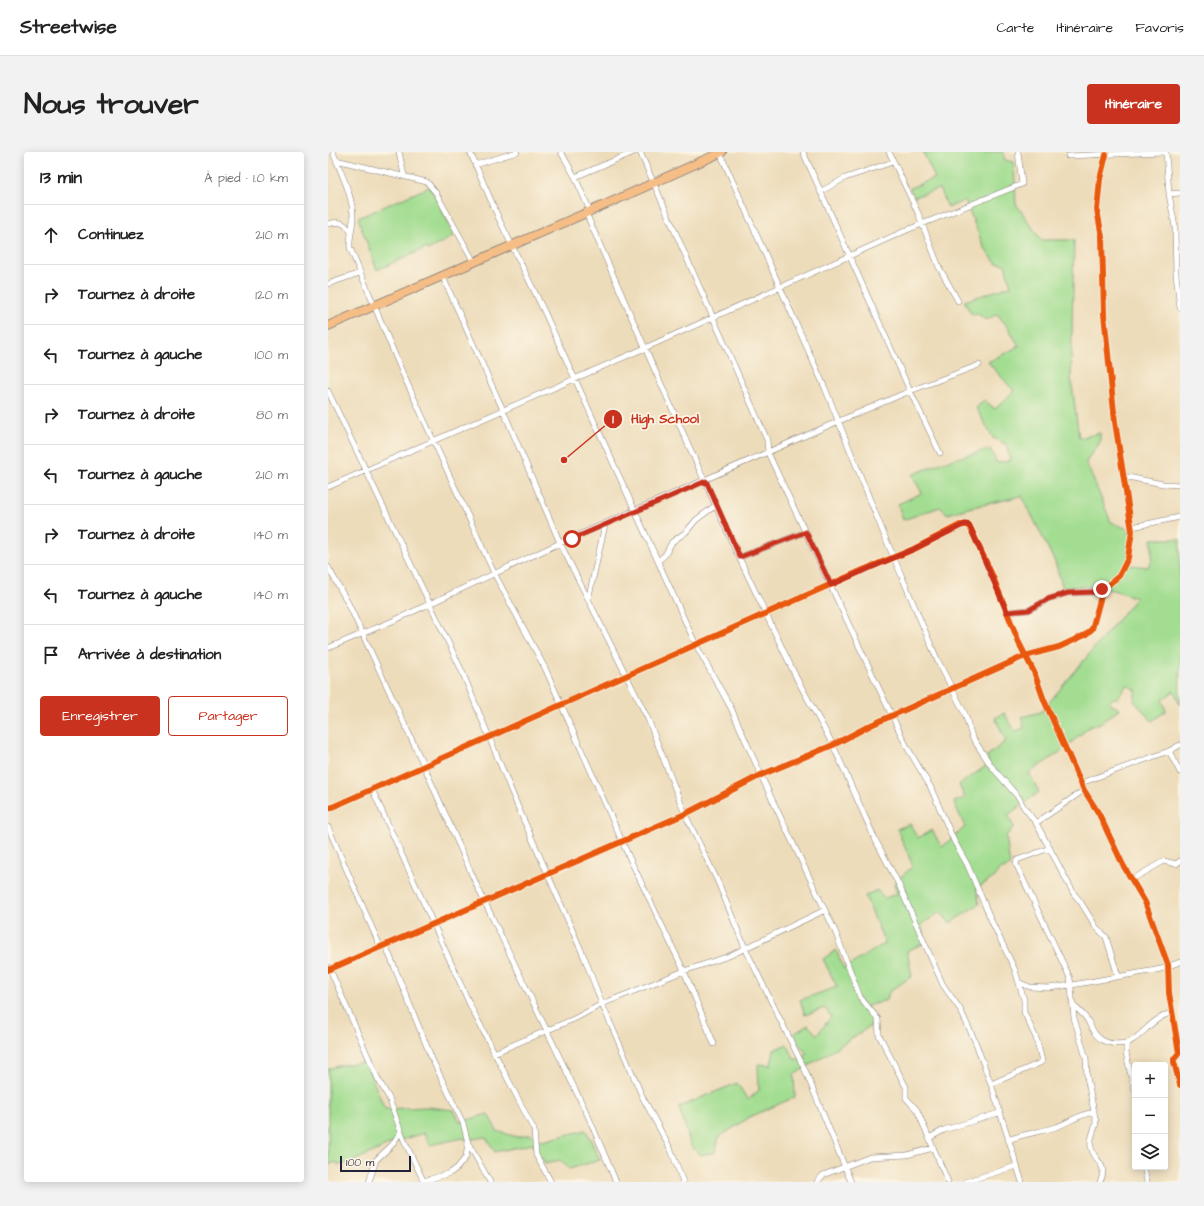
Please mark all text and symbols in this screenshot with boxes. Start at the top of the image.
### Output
text: Streetwise [20,14,117,41]
text: Carte [996,18,1034,38]
text: Itinéraire [1056,18,1113,38]
text: Favoris [1135,18,1184,38]
button: Itinéraire [1087,84,1180,124]
text: Nous trouver [24,85,199,124]
text: 13 min [40,166,82,190]
text: À pied · 1.0 km [204,169,288,187]
icon: ahead [40,224,62,246]
text: Continuez [78,224,144,245]
text: 210 m [255,226,288,244]
icon: right [40,284,62,306]
text: Tournez à droite [78,284,195,305]
text: 120 m [255,286,288,304]
icon: left [40,344,62,366]
text: Tournez à gauche [78,344,202,365]
text: 100 m [255,346,288,364]
icon: right [40,404,62,426]
text: Tournez à droite [78,404,195,425]
text: 80 m [256,406,288,424]
callout: High School [603,406,707,431]
text: High School [631,410,699,430]
text: 1 [612,411,614,428]
icon: left [40,464,62,486]
text: Tournez à gauche [78,464,202,485]
text: 210 m [255,466,288,484]
icon: right [40,524,62,546]
text: Tournez à droite [78,524,195,545]
text: 140 m [254,526,288,544]
route start [563,530,581,548]
route end [1093,580,1111,598]
icon: left [40,584,62,606]
text: Tournez à gauche [78,584,202,605]
text: 140 m [254,586,288,604]
icon: arrive [40,644,62,666]
text: Arrivée à destination [78,644,221,665]
button: Enregistrer [40,696,160,736]
button: Partager [168,696,288,736]
map controls [1132,1062,1168,1170]
button: + [1132,1062,1168,1098]
button: − [1132,1098,1168,1134]
button: layers [1132,1134,1168,1170]
scale bar [340,1154,411,1173]
text: 100 m [346,1155,374,1170]

